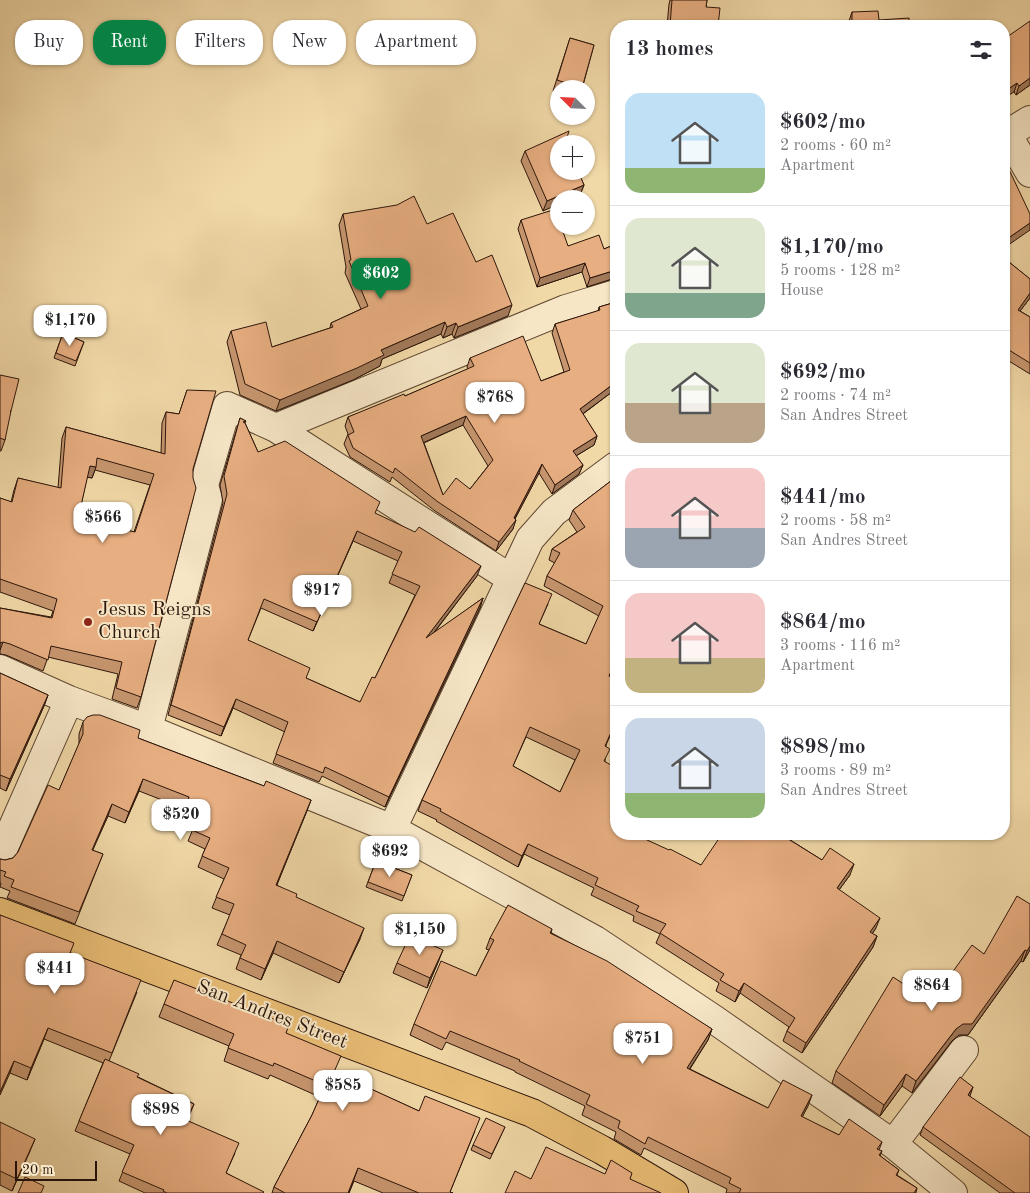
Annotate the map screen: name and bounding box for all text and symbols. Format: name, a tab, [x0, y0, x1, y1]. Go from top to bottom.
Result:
chip: Buy	[15, 20, 83, 65]
chip: Rent	[93, 20, 166, 65]
chip: Filters	[176, 20, 263, 65]
chip: New	[273, 20, 346, 65]
chip: Apartment	[356, 20, 476, 65]
icon: filters	[967, 36, 995, 64]
text: 13 homes	[625, 39, 713, 60]
north arrow	[550, 80, 595, 125]
map controls	[550, 80, 595, 235]
text: $602/mo	[780, 112, 866, 133]
icon: home	[665, 113, 725, 173]
button: +	[550, 135, 595, 180]
text: 2 rooms · 60 m²	[780, 138, 891, 154]
text: Apartment	[780, 158, 855, 174]
button: −	[550, 190, 595, 235]
text: $1,170/mo	[780, 237, 884, 258]
icon: home	[665, 238, 725, 298]
pin: $602	[351, 258, 411, 300]
text: 5 rooms · 128 m²	[780, 263, 900, 279]
text: $602	[362, 266, 400, 282]
text: House	[780, 283, 823, 299]
pin: $1,170	[29, 304, 111, 347]
text: $1,170	[45, 313, 95, 329]
text: $692/mo	[780, 362, 866, 383]
icon: home	[665, 363, 725, 423]
pin: $768	[465, 382, 525, 424]
text: 2 rooms · 74 m²	[780, 388, 891, 404]
text: $768	[476, 390, 514, 406]
text: San Andres Street	[780, 408, 908, 424]
text: $441/mo	[780, 487, 866, 508]
icon: home	[665, 488, 725, 548]
pin: $566	[73, 502, 133, 544]
text: $566	[84, 510, 122, 526]
text: 2 rooms · 58 m²	[780, 513, 891, 529]
text: San Andres Street	[780, 533, 908, 549]
pin: $917	[292, 574, 352, 617]
text: $917	[303, 583, 341, 599]
place label: Jesus Reigns Church	[98, 600, 211, 643]
text: $864/mo	[780, 612, 866, 633]
icon: home	[665, 613, 725, 673]
marker: Jesus Reigns Church	[82, 616, 94, 628]
text: 3 rooms · 116 m²	[780, 638, 900, 654]
text: Apartment	[780, 658, 855, 674]
text: $898/mo	[780, 737, 866, 758]
icon: home	[665, 738, 725, 798]
text: 3 rooms · 89 m²	[780, 763, 891, 779]
text: San Andres Street	[780, 783, 908, 799]
pin: $520	[151, 798, 211, 841]
text: $520	[162, 807, 200, 823]
pin: $692	[360, 836, 420, 878]
text: $692	[371, 844, 409, 860]
pin: $1,150	[379, 914, 461, 956]
text: $1,150	[395, 922, 445, 938]
pin: $441	[25, 952, 85, 995]
text: $441	[36, 961, 74, 977]
pin: $864	[902, 970, 962, 1012]
street label: San Andres Street	[194, 977, 350, 1053]
text: $864	[913, 978, 951, 994]
pin: $751	[613, 1022, 673, 1065]
text: $751	[624, 1031, 662, 1047]
pin: $585	[313, 1070, 373, 1112]
text: $585	[324, 1078, 362, 1094]
pin: $898	[131, 1094, 191, 1136]
text: $898	[142, 1102, 180, 1118]
scale bar	[15, 1158, 98, 1181]
text: 20 m	[22, 1163, 53, 1177]

